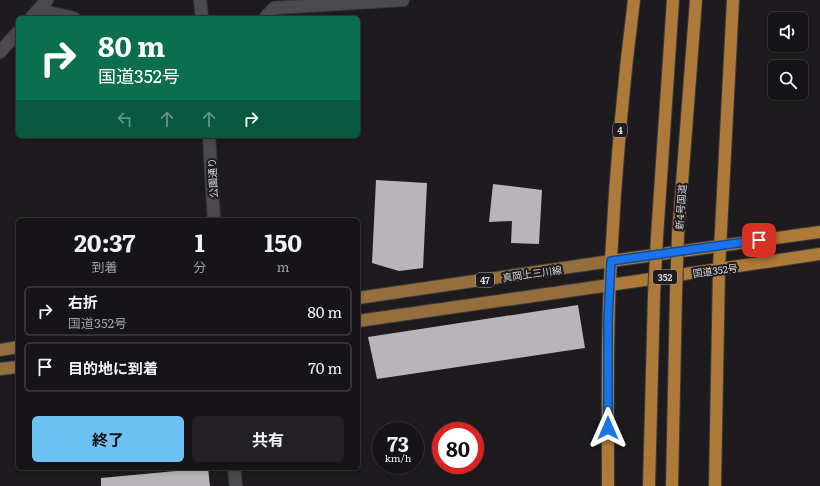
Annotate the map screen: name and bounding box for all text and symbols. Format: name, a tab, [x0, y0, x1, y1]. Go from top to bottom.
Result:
map controls	[768, 12, 808, 100]
button: sound	[768, 12, 808, 52]
text: 80 m	[98, 24, 165, 66]
icon: right	[32, 32, 84, 84]
button: search	[768, 60, 808, 100]
text: 国道352号	[98, 62, 180, 89]
icon: left	[114, 108, 136, 130]
icon: ahead	[156, 108, 178, 130]
icon: ahead	[198, 108, 220, 130]
icon: right	[240, 108, 262, 130]
road number: 4	[613, 123, 627, 137]
street label: 公園通り	[203, 158, 221, 198]
street label: 新4号国道	[671, 184, 689, 230]
pin	[742, 223, 776, 257]
text: 20:37	[74, 224, 135, 259]
text: 1	[195, 224, 205, 259]
text: 150	[264, 224, 302, 259]
icon: arrive	[748, 229, 770, 251]
text: 到着	[92, 257, 118, 276]
text: 分	[193, 257, 206, 276]
text: m	[277, 257, 289, 276]
street label: 国道352号	[691, 259, 739, 281]
street label: 真岡上三川線	[501, 261, 563, 285]
road number: 352	[653, 270, 677, 284]
road number: 47	[476, 273, 494, 287]
text: 右折	[68, 290, 98, 313]
icon: right	[34, 300, 56, 322]
text: 80 m	[308, 300, 342, 323]
text: 国道352号	[68, 313, 127, 332]
icon: arrive	[34, 356, 56, 378]
text: 目的地に到着	[68, 356, 158, 379]
text: 70 m	[308, 356, 342, 379]
position arrow	[587, 407, 629, 449]
button: 終了	[32, 416, 184, 462]
button: 共有	[192, 416, 344, 462]
speed limit sign: 80	[432, 422, 484, 474]
text: 73	[387, 428, 409, 458]
text: km/h	[385, 450, 411, 465]

